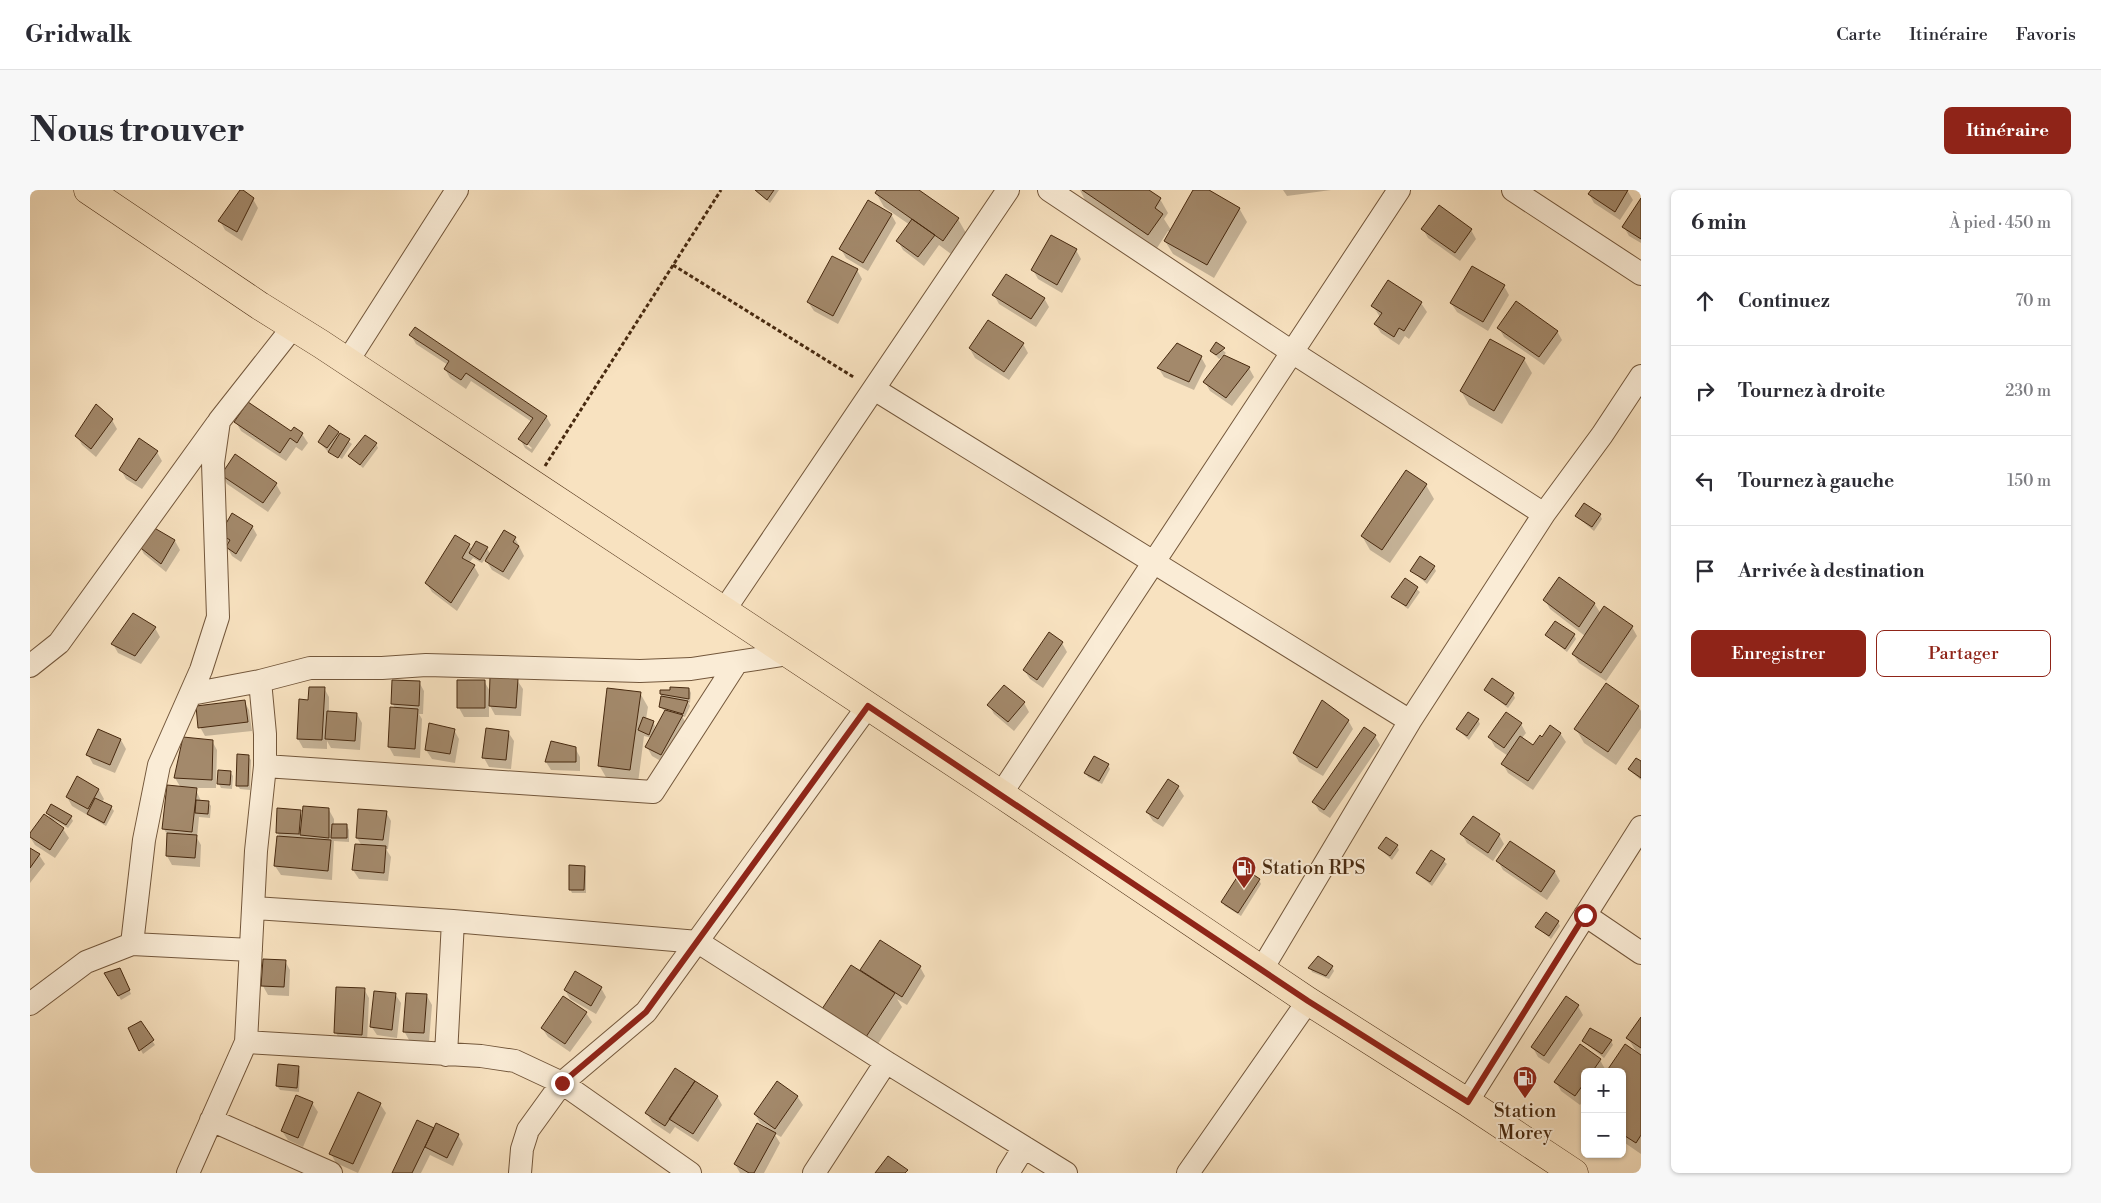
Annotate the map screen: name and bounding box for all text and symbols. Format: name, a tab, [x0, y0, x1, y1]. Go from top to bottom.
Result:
text: Gridwalk	[25, 20, 132, 50]
text: Carte	[1836, 23, 1881, 46]
text: Itinéraire	[1909, 23, 1988, 46]
text: Favoris	[2016, 23, 2076, 46]
button: Itinéraire	[1944, 107, 2071, 154]
text: Nous trouver	[30, 109, 245, 152]
text: 6 min	[1691, 210, 1746, 236]
text: À pied · 450 m	[1950, 213, 2051, 233]
icon: ahead	[1691, 287, 1719, 315]
text: Continuez	[1738, 289, 1830, 313]
text: 70 m	[2015, 291, 2051, 311]
icon: right	[1691, 377, 1719, 405]
text: Tournez à droite	[1738, 379, 1885, 403]
text: 230 m	[2005, 381, 2051, 401]
icon: left	[1691, 467, 1719, 495]
text: Tournez à gauche	[1738, 469, 1894, 493]
text: 150 m	[2007, 471, 2051, 491]
icon: arrive	[1691, 557, 1719, 585]
text: Arrivée à destination	[1738, 559, 1924, 583]
button: Enregistrer	[1691, 630, 1866, 677]
button: Partager	[1876, 630, 2051, 677]
fuel station icon: Station RPS	[1231, 855, 1257, 889]
place label: Station RPS	[1262, 856, 1366, 880]
route start	[1574, 904, 1597, 927]
fuel station icon: Station Morey	[1512, 1065, 1538, 1099]
map controls	[1581, 1068, 1626, 1158]
button: +	[1581, 1068, 1626, 1113]
route end	[551, 1072, 574, 1095]
place label: Station Morey	[1494, 1099, 1556, 1145]
button: −	[1581, 1113, 1626, 1158]

